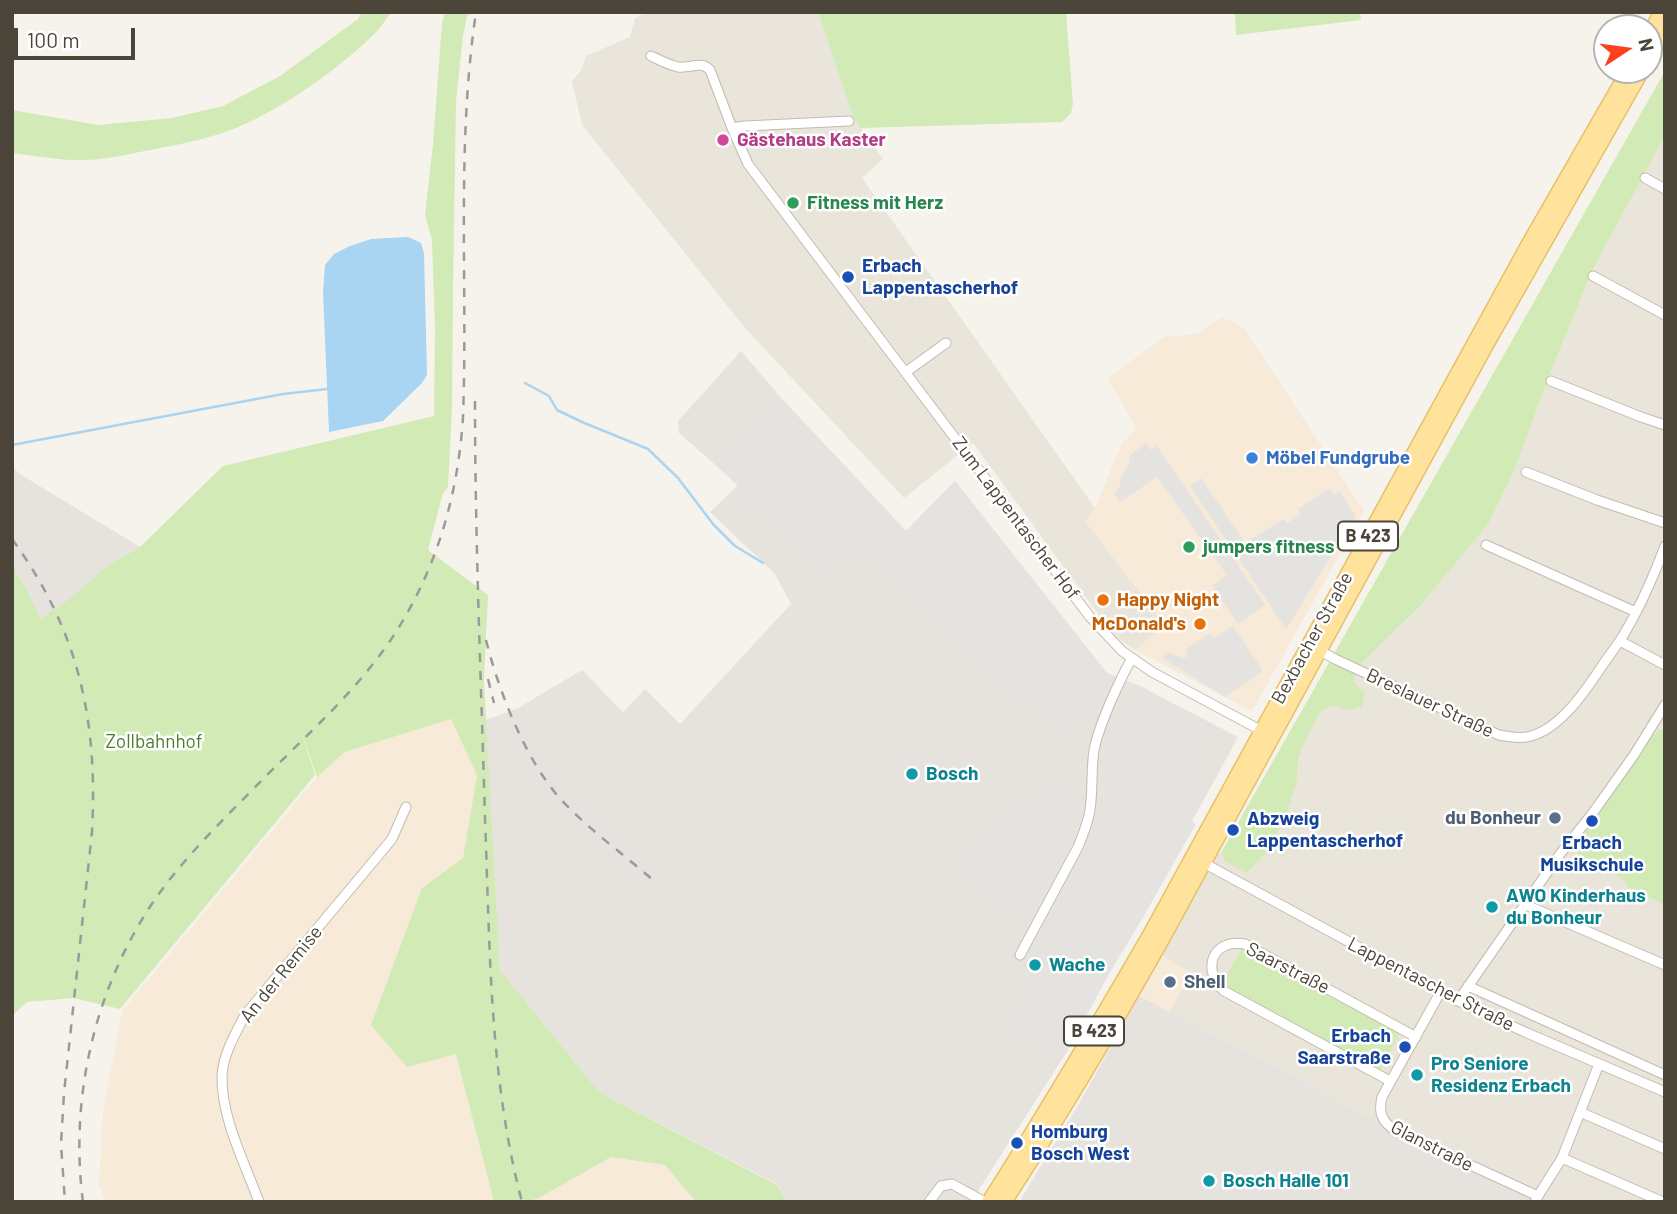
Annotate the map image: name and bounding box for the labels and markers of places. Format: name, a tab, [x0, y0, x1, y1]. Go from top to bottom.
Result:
place label: Gästehaus Kaster	[737, 129, 886, 151]
marker: Gästehaus Kaster	[715, 132, 731, 148]
place label: Fitness mit Herz	[807, 192, 943, 214]
marker: Fitness mit Herz	[785, 195, 801, 211]
place label: Erbach Lappentascherhof	[862, 255, 1018, 299]
marker: Erbach Lappentascherhof	[840, 269, 856, 285]
place label: Möbel Fundgrube	[1266, 447, 1410, 469]
marker: Möbel Fundgrube	[1244, 450, 1260, 466]
place label: jumpers fitness	[1203, 536, 1335, 558]
marker: jumpers fitness	[1181, 539, 1197, 555]
place label: Happy Night	[1117, 589, 1219, 611]
marker: Happy Night	[1095, 592, 1111, 608]
place label: McDonald's	[1092, 613, 1186, 635]
marker: McDonald's	[1192, 616, 1208, 632]
place label: Bosch	[926, 763, 978, 785]
marker: Bosch	[904, 766, 920, 782]
place label: du Bonheur	[1445, 807, 1541, 829]
place label: Abzweig Lappentascherhof	[1247, 808, 1403, 852]
marker: du Bonheur	[1547, 810, 1563, 826]
marker: Erbach Musikschule	[1584, 813, 1600, 829]
marker: Abzweig Lappentascherhof	[1225, 822, 1241, 838]
place label: Erbach Musikschule	[1540, 832, 1644, 876]
place label: AWO Kinderhaus du Bonheur	[1506, 885, 1646, 929]
marker: AWO Kinderhaus du Bonheur	[1484, 899, 1500, 915]
place label: Wache	[1049, 954, 1105, 976]
marker: Wache	[1027, 957, 1043, 973]
place label: Shell	[1184, 971, 1225, 993]
marker: Shell	[1162, 974, 1178, 990]
place label: Erbach Saarstraße	[1297, 1025, 1391, 1069]
marker: Erbach Saarstraße	[1397, 1039, 1413, 1055]
place label: Pro Seniore Residenz Erbach	[1431, 1053, 1571, 1097]
marker: Pro Seniore Residenz Erbach	[1409, 1067, 1425, 1083]
place label: Homburg Bosch West	[1031, 1121, 1130, 1165]
marker: Homburg Bosch West	[1009, 1135, 1025, 1151]
place label: Bosch Halle 101	[1223, 1170, 1349, 1192]
marker: Bosch Halle 101	[1201, 1173, 1217, 1189]

